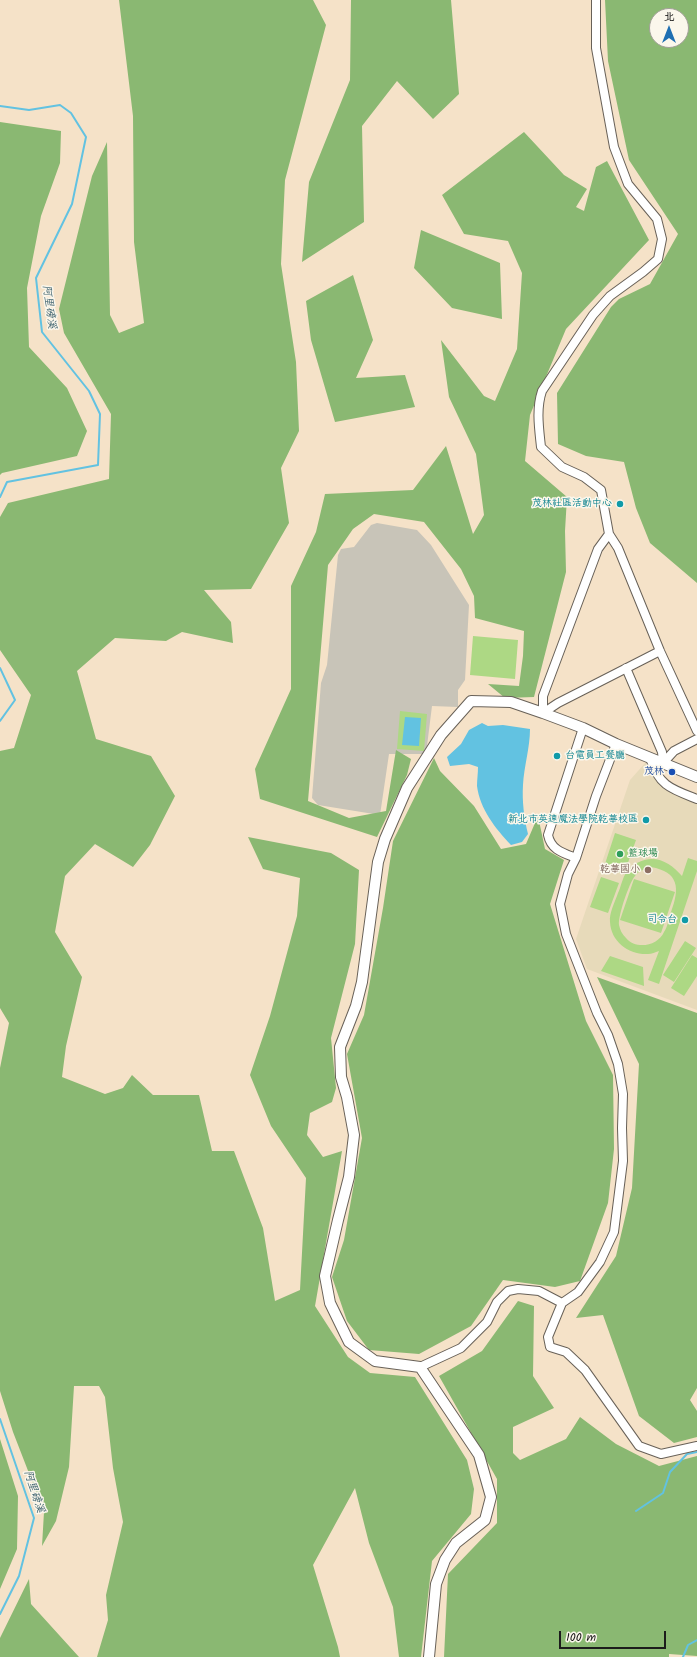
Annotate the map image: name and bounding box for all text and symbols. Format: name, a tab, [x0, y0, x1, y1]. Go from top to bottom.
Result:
north arrow	[649, 8, 689, 48]
text: 北	[664, 8, 675, 26]
water label: 阿里磅溪	[38, 284, 58, 330]
place label: 茂林社區活動中心	[532, 498, 612, 510]
marker: 茂林社區活動中心	[615, 499, 625, 509]
place label: 台電員工餐廳	[565, 750, 625, 762]
marker: 台電員工餐廳	[552, 751, 562, 761]
place label: 茂林	[644, 766, 664, 778]
marker: 茂林	[667, 767, 677, 777]
place label: 新北市英速魔法學院乾華校區	[508, 814, 638, 826]
marker: 新北市英速魔法學院乾華校區	[641, 815, 651, 825]
place label: 籃球場	[628, 848, 658, 860]
marker: 籃球場	[615, 849, 625, 859]
place label: 乾華國小	[600, 864, 640, 876]
marker: 乾華國小	[643, 865, 653, 875]
place label: 司令台	[647, 914, 677, 926]
marker: 司令台	[680, 915, 690, 925]
water label: 阿里磅溪	[20, 1469, 46, 1515]
scale bar	[561, 1623, 668, 1649]
text: 100 m	[566, 1628, 596, 1647]

